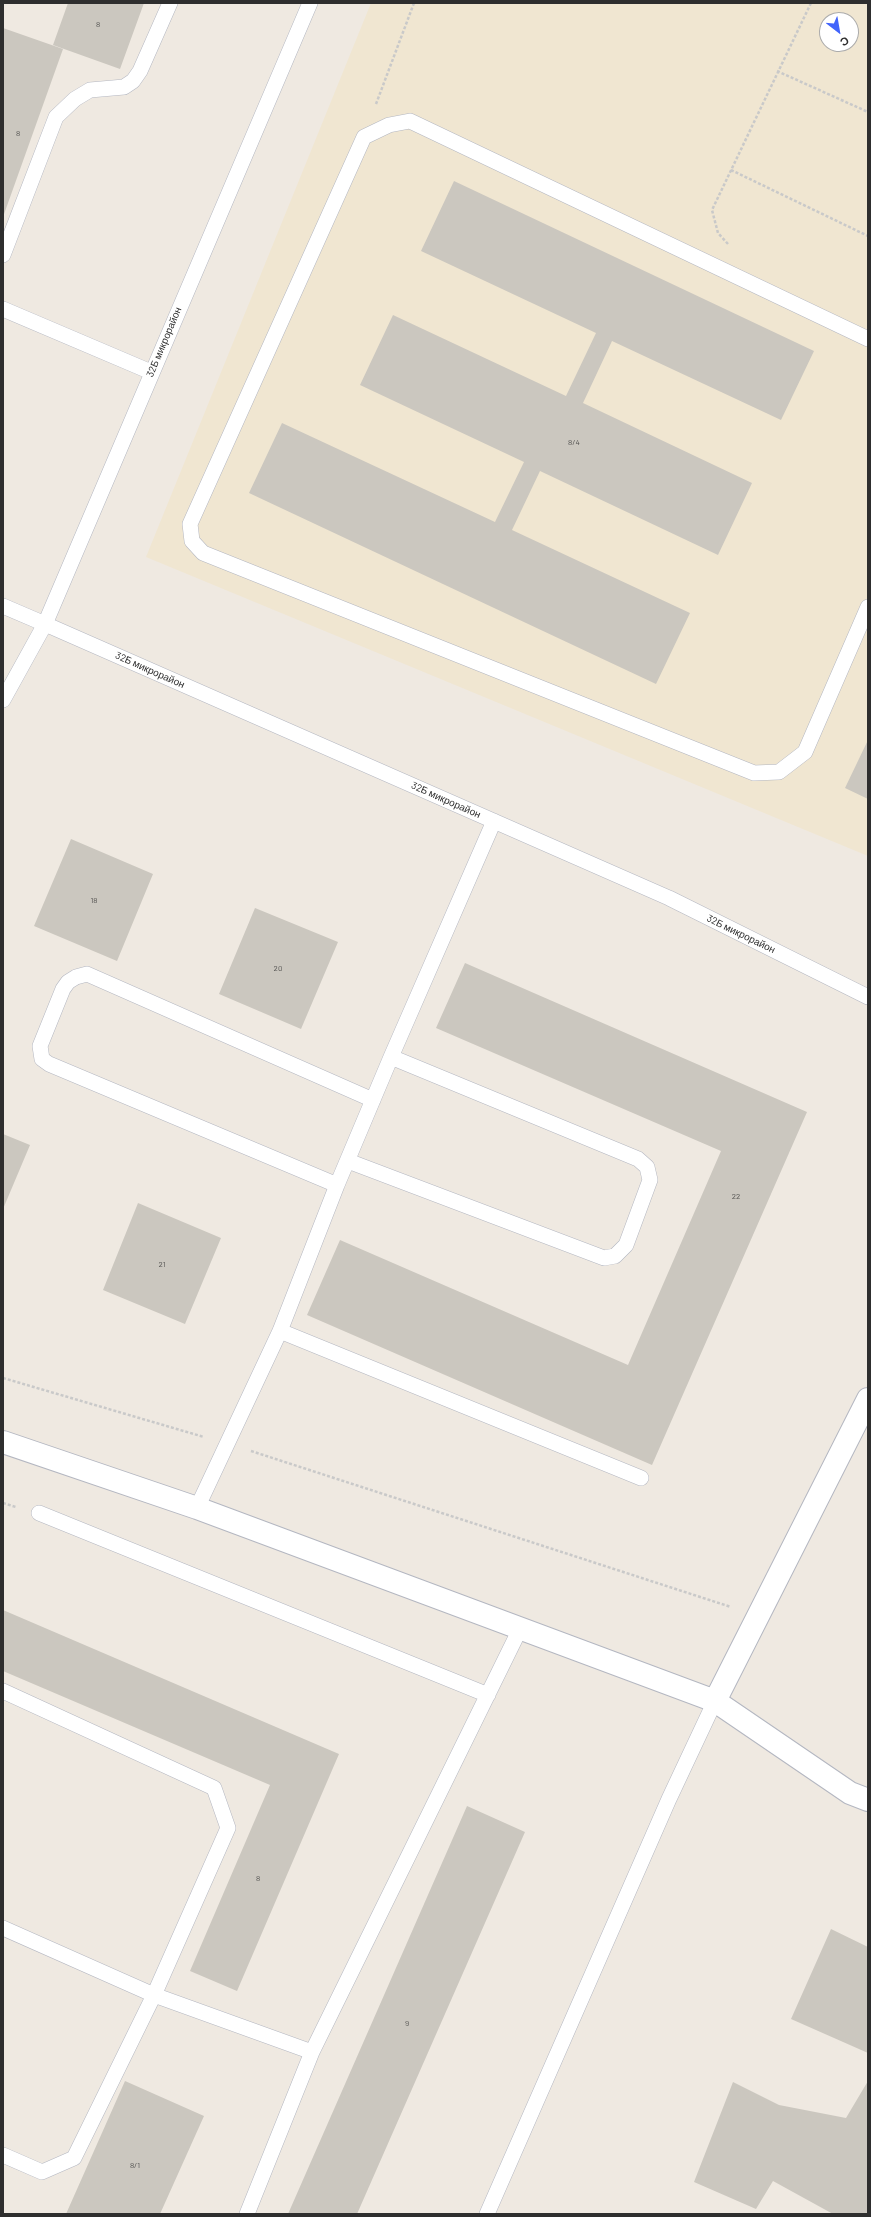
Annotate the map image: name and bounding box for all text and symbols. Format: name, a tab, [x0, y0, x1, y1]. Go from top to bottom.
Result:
north arrow	[819, 12, 859, 52]
house number: 8	[96, 19, 100, 29]
text: С	[838, 34, 852, 49]
house number: 8	[16, 128, 20, 138]
street label: 32Б микрорайон	[144, 305, 184, 379]
house number: 8/4	[568, 437, 580, 447]
street label: 32Б микрорайон	[113, 649, 187, 691]
street label: 32Б микрорайон	[409, 779, 483, 821]
house number: 18	[91, 895, 97, 905]
street label: 32Б микрорайон	[705, 912, 777, 956]
house number: 20	[274, 963, 282, 973]
house number: 22	[732, 1191, 740, 1201]
house number: 21	[159, 1259, 165, 1269]
house number: 8	[256, 1873, 260, 1883]
house number: 9	[405, 2018, 409, 2028]
house number: 8/1	[130, 2160, 140, 2170]

